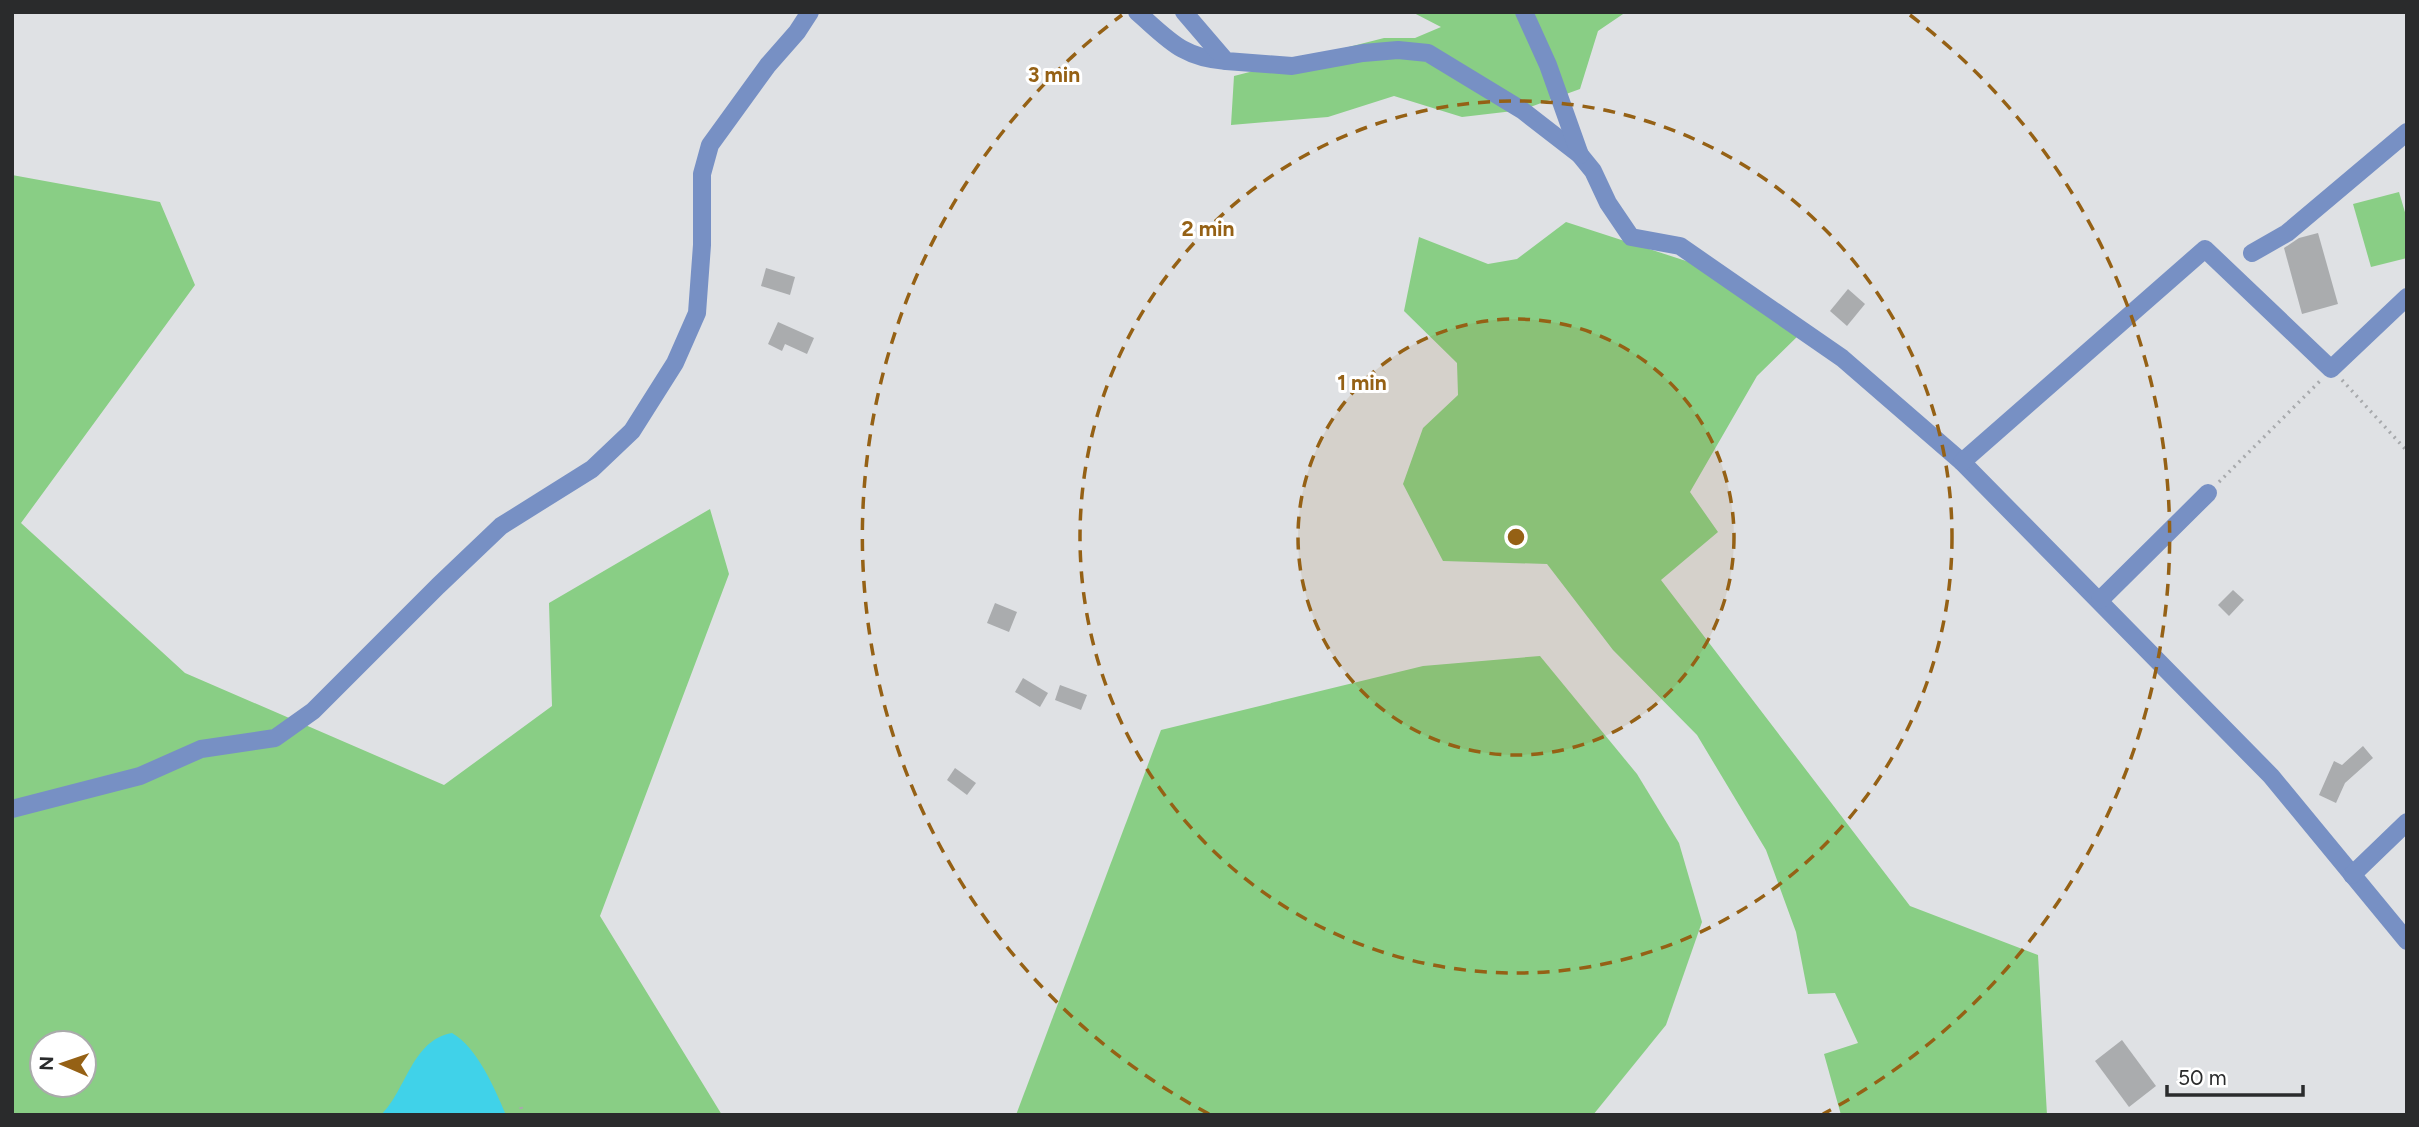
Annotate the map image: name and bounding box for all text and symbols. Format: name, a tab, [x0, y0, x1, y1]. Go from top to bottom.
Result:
text: 3 min	[1028, 62, 1080, 87]
text: 2 min	[1182, 216, 1234, 241]
text: 1 min	[1337, 370, 1387, 395]
centre of rings	[1504, 525, 1528, 549]
north arrow	[28, 1029, 98, 1099]
scale bar	[2167, 1054, 2304, 1098]
text: N	[35, 1056, 58, 1071]
text: 50 m	[2178, 1065, 2227, 1090]

